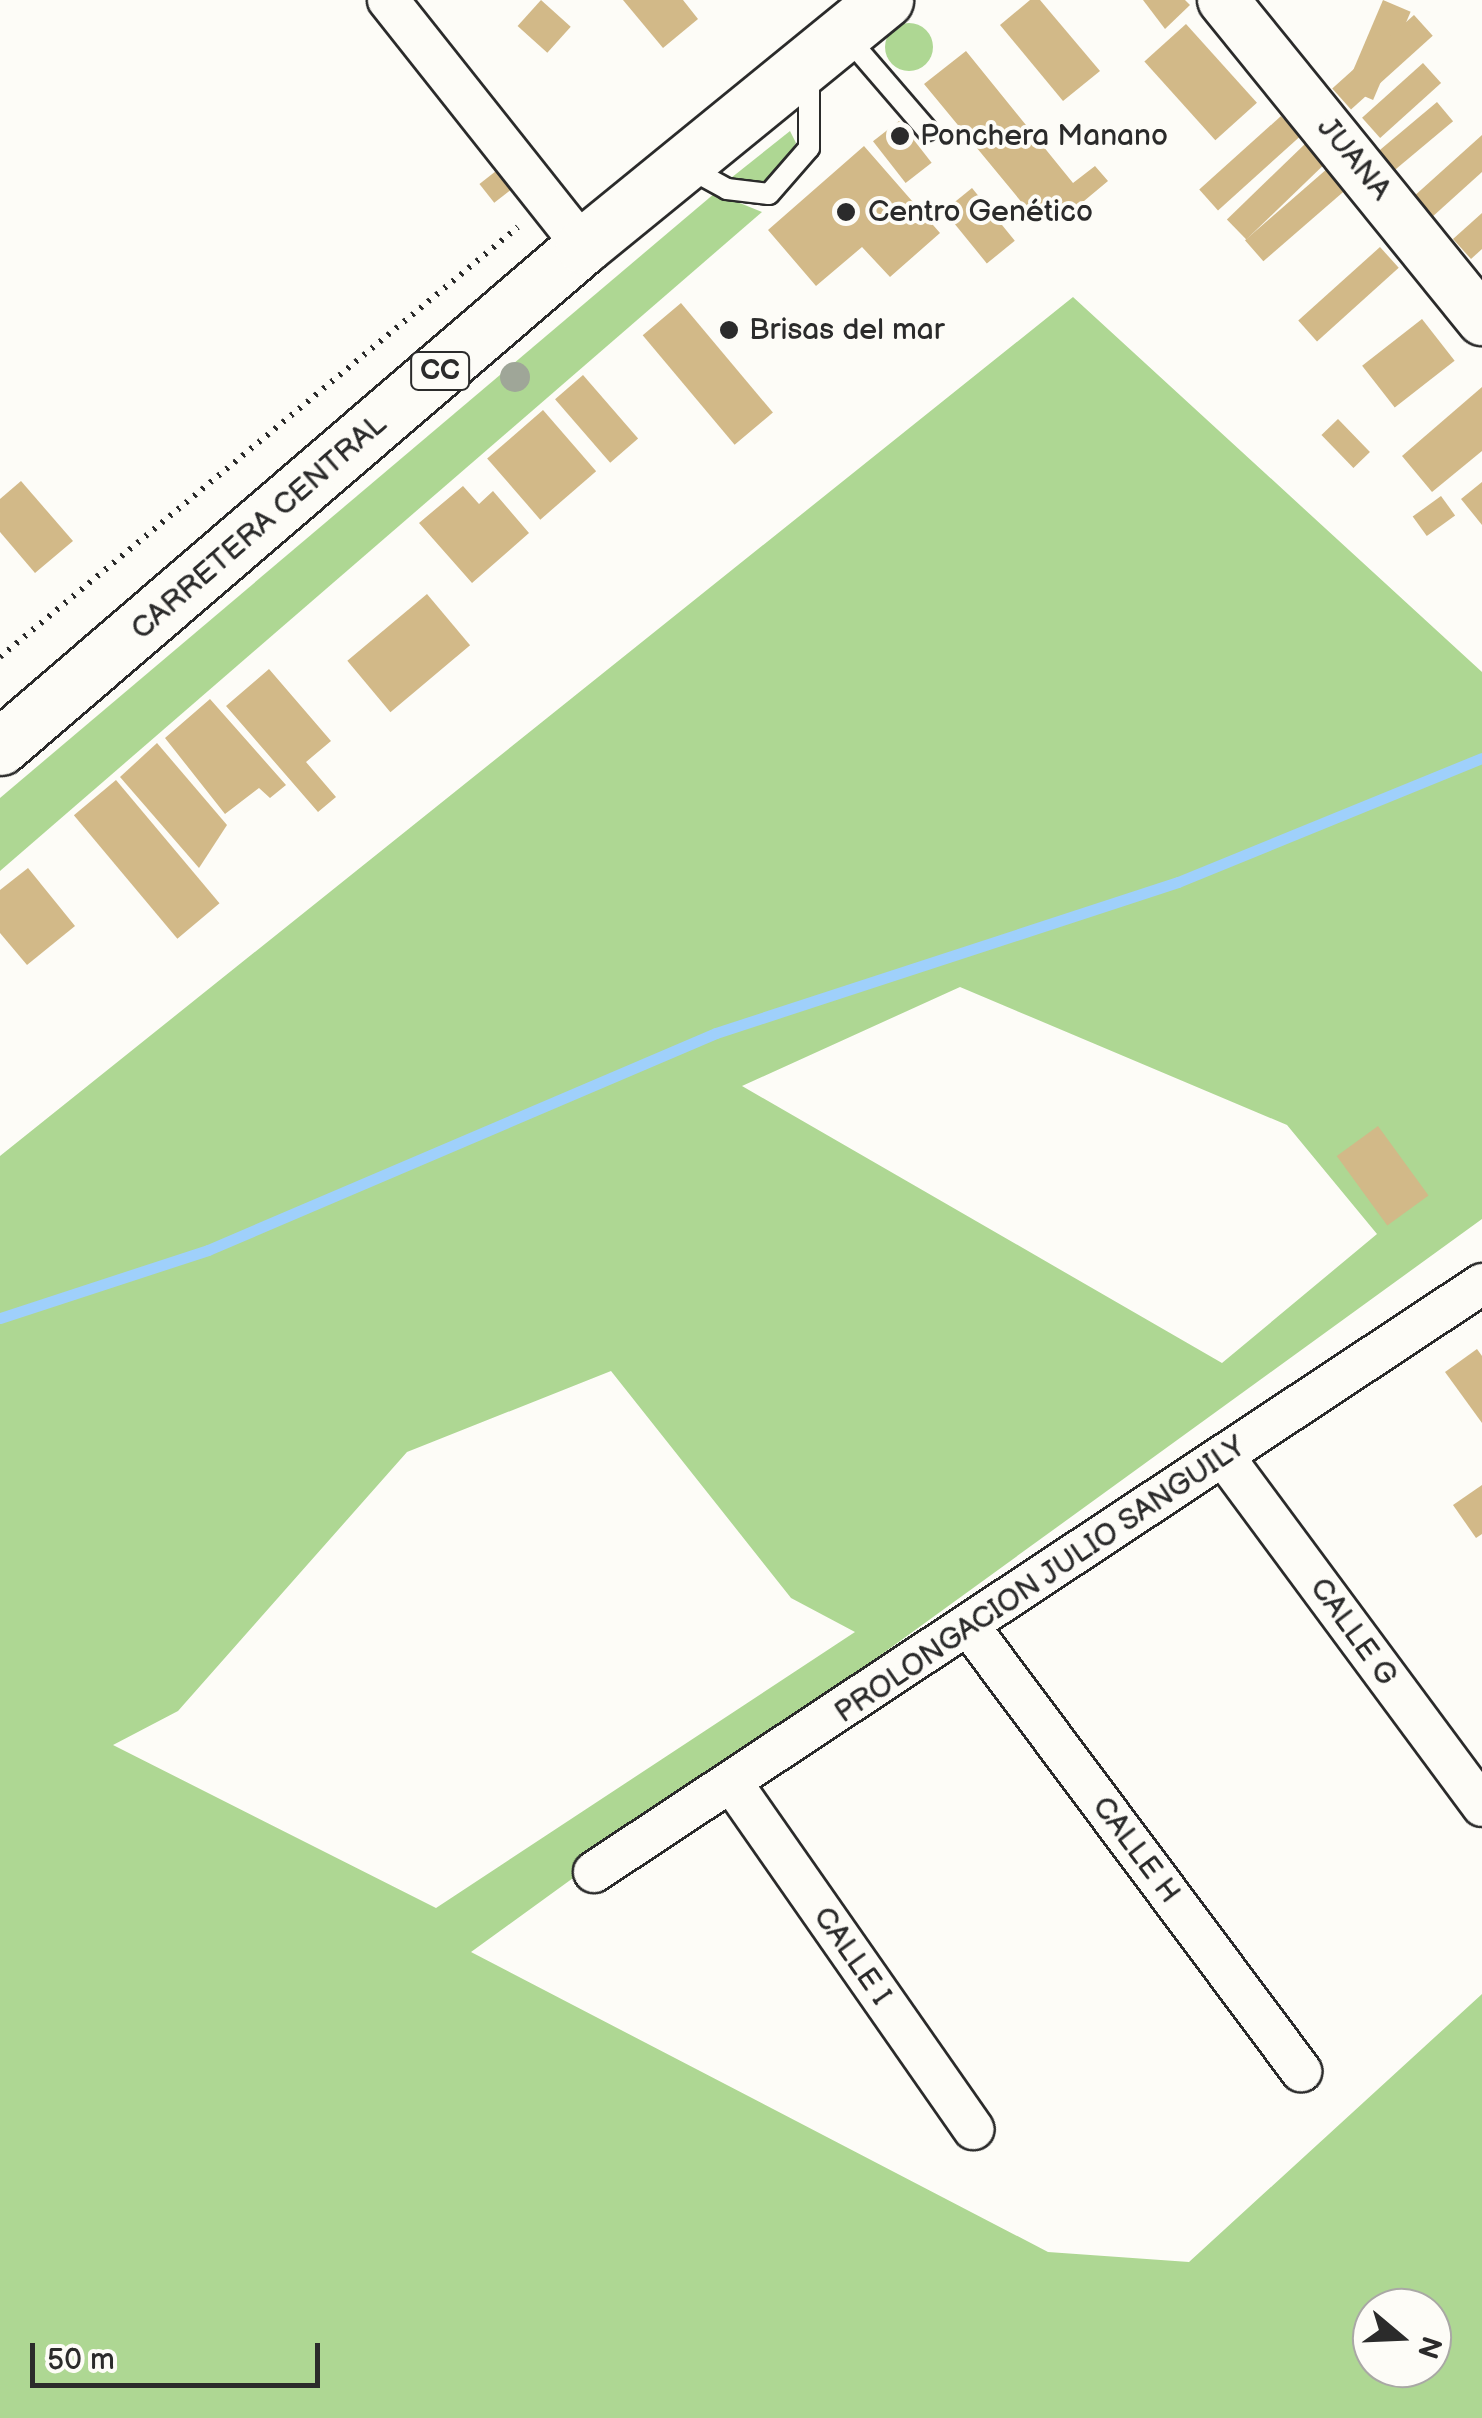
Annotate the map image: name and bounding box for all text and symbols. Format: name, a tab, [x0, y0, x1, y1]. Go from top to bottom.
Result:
street label: JUANA	[1310, 110, 1398, 208]
place label: Ponchera Manano	[920, 118, 1168, 154]
marker: Ponchera Manano	[889, 125, 911, 147]
place label: Centro Genético	[868, 194, 1093, 230]
marker: Centro Genético	[833, 199, 859, 225]
place label: Brisas del mar	[749, 312, 945, 348]
marker: Brisas del mar	[718, 319, 740, 341]
road number: CC	[410, 348, 470, 394]
street label: CARRETERA CENTRAL	[124, 406, 394, 648]
street label: PROLONGACION JULIO SANGUILY	[827, 1428, 1253, 1732]
street label: CALLE G	[1302, 1571, 1404, 1693]
street label: CALLE H	[1084, 1790, 1188, 1910]
street label: CALLE I	[805, 1900, 899, 2012]
north arrow	[1352, 2288, 1452, 2388]
scale bar	[35, 2323, 325, 2385]
text: N	[1410, 2332, 1448, 2363]
text: 50 m	[47, 2342, 115, 2378]

